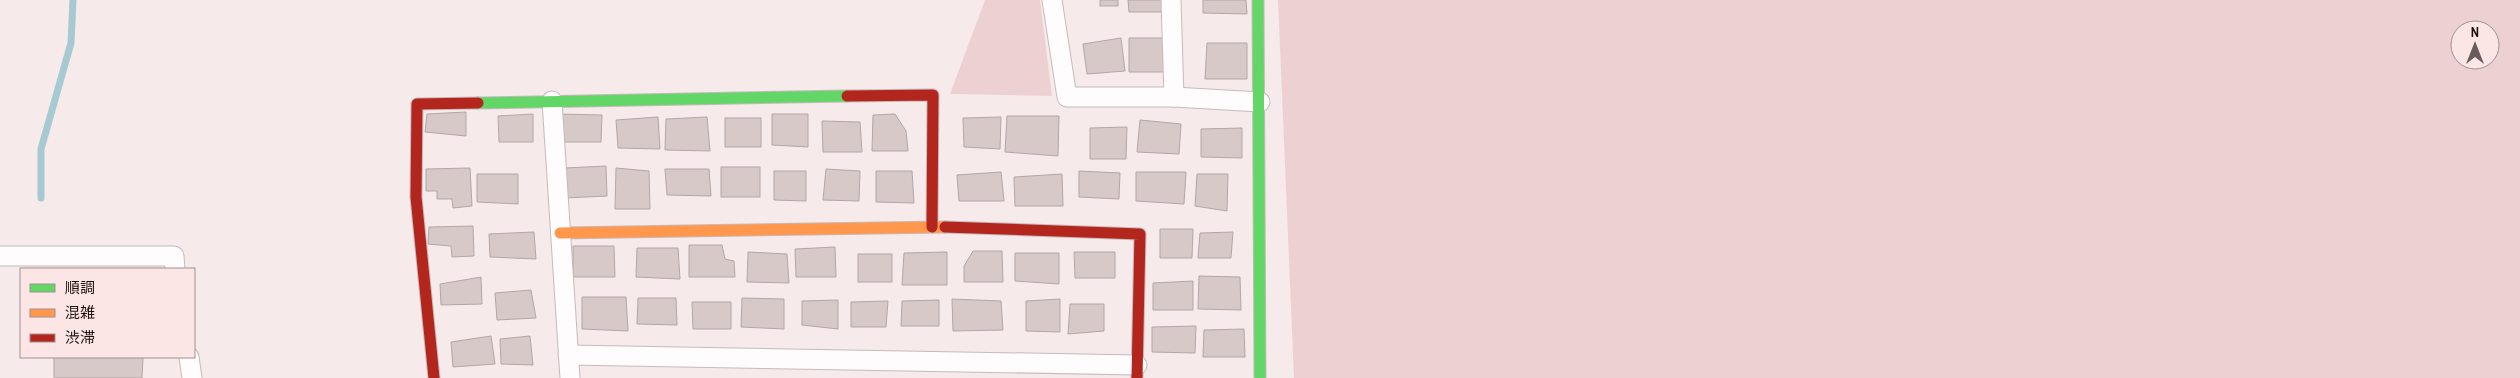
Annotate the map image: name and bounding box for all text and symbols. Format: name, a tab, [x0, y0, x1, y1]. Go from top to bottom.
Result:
north arrow	[2450, 20, 2500, 70]
text: N	[2471, 23, 2479, 41]
legend	[20, 268, 195, 358]
text: 順調	[65, 277, 95, 298]
text: 混雑	[65, 302, 95, 323]
text: 渋滞	[65, 327, 95, 348]

